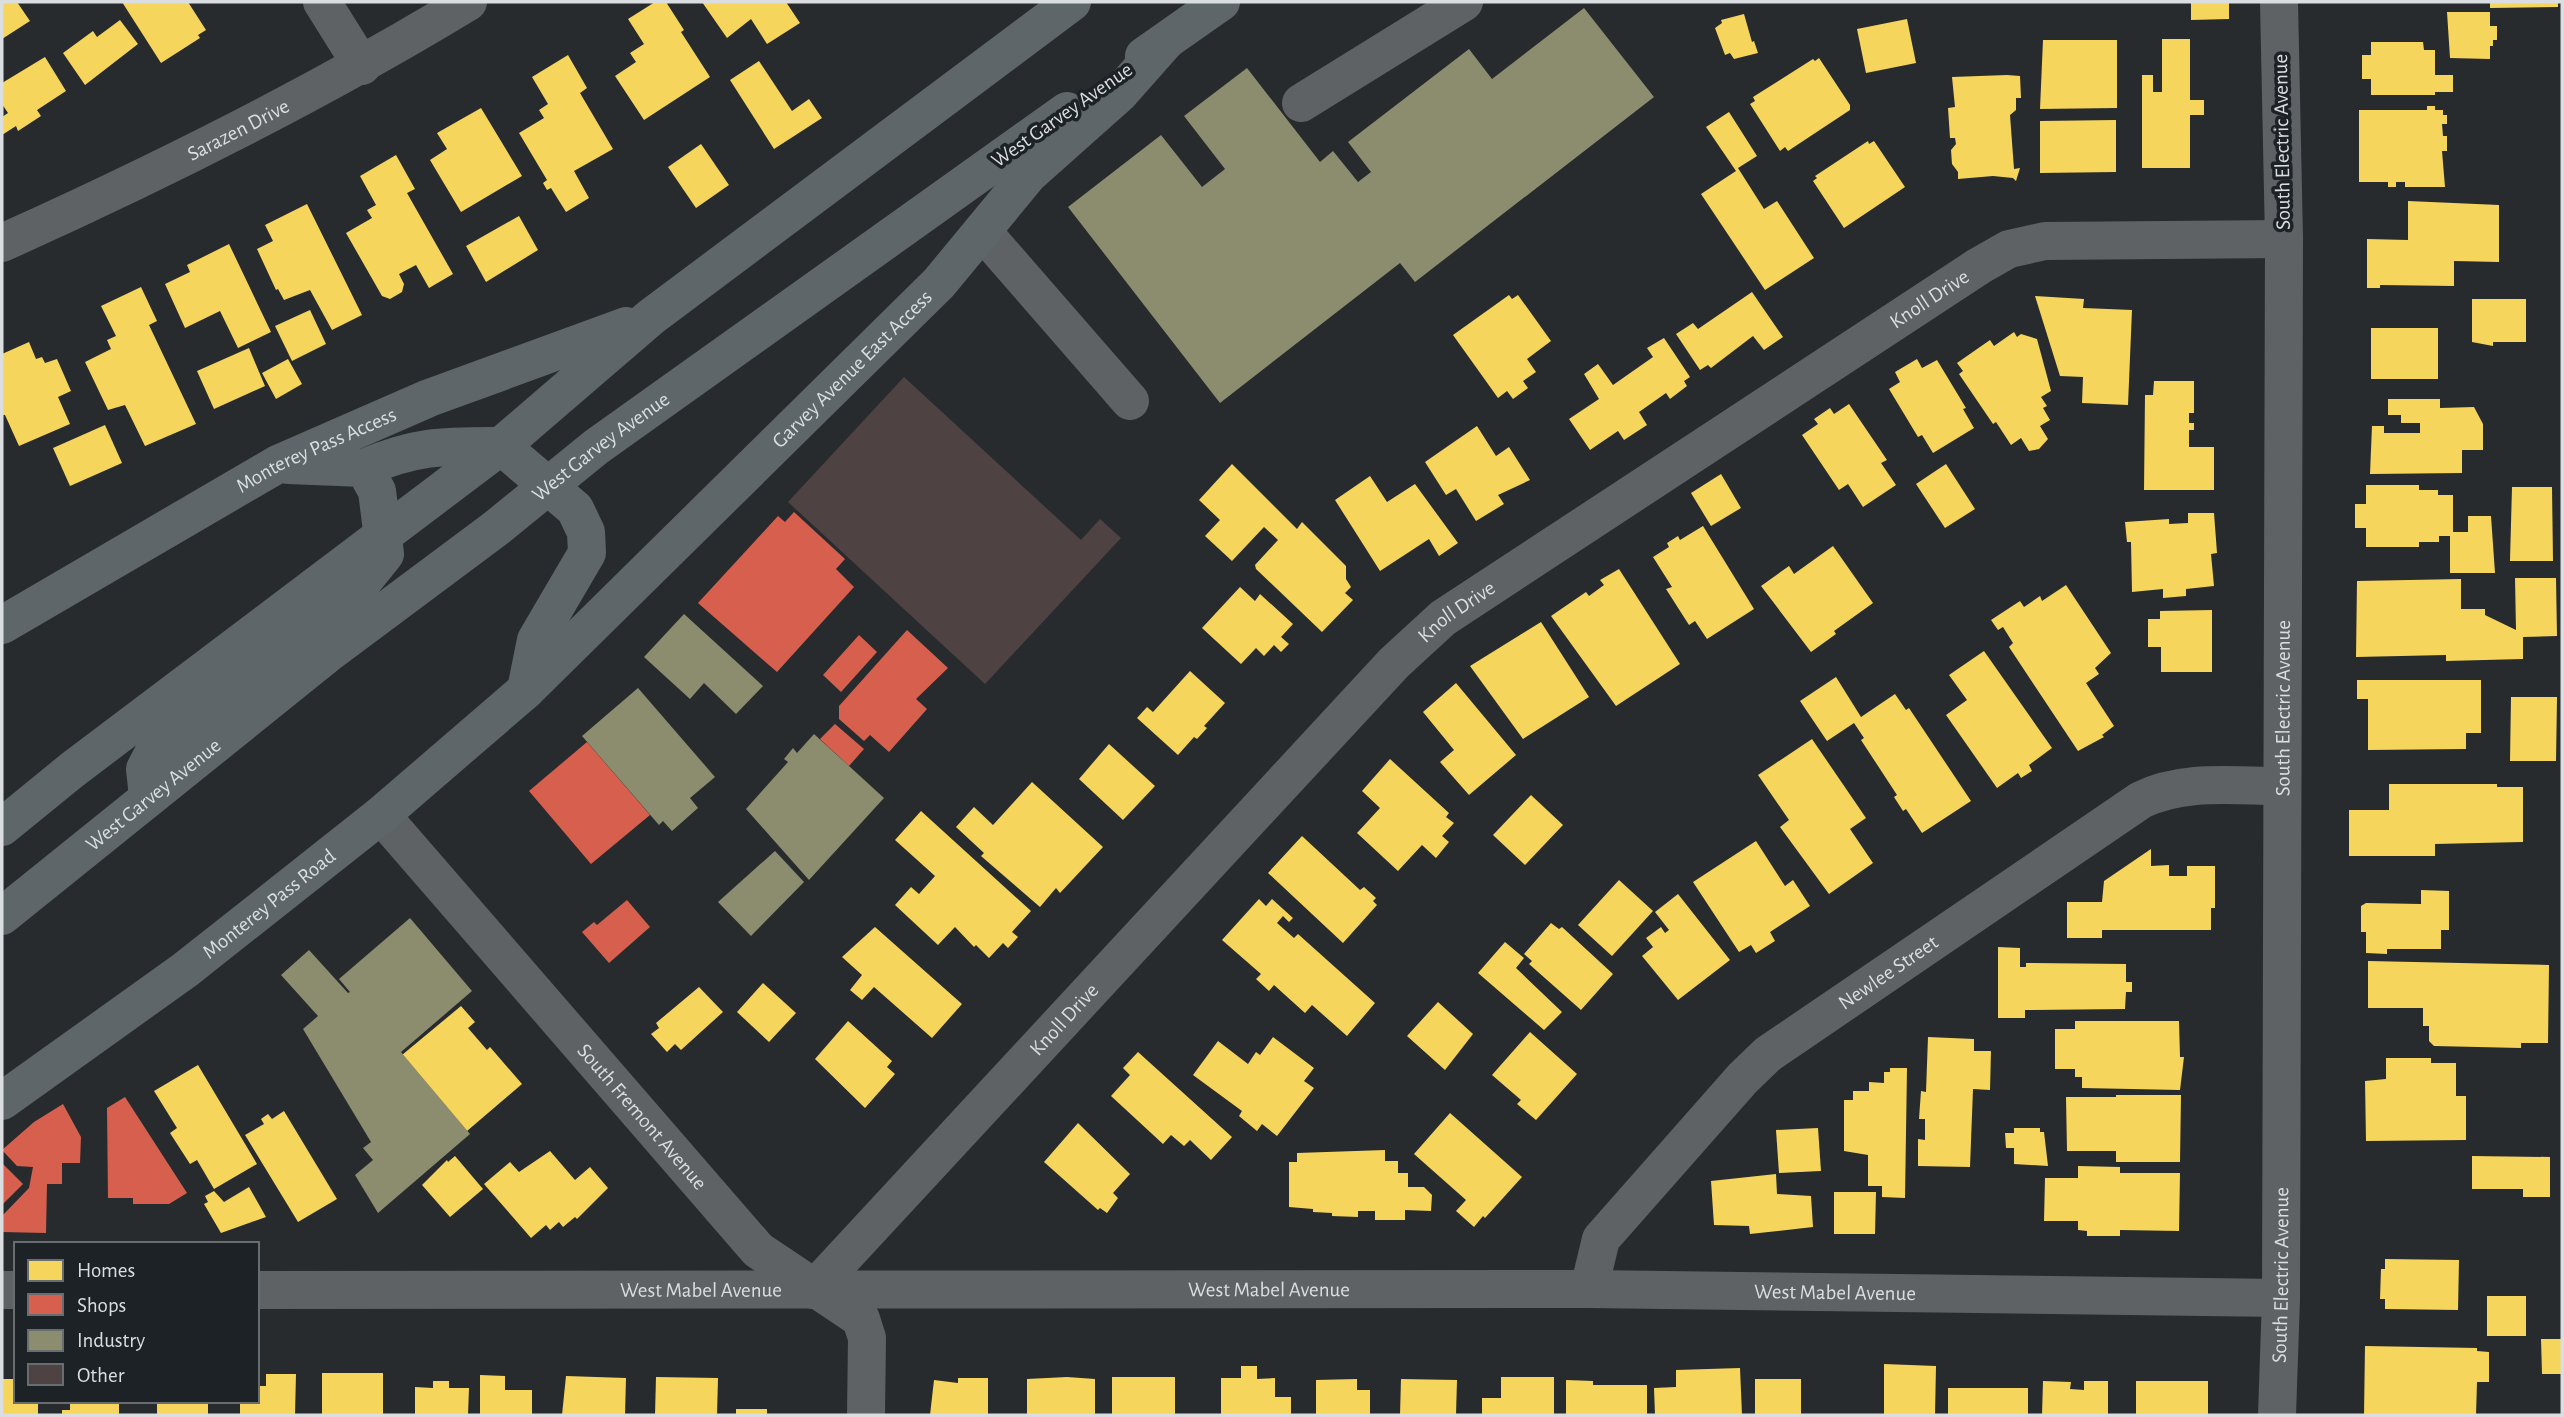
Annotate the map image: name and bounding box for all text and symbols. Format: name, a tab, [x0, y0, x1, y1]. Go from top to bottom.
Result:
street label: South Electric Avenue	[2270, 54, 2294, 230]
street label: West Garvey Avenue	[988, 59, 1136, 171]
street label: Sarazen Drive	[184, 95, 293, 164]
street label: Knoll Drive	[1886, 265, 1973, 332]
street label: Garvey Avenue East Access	[768, 286, 936, 452]
street label: West Garvey Avenue	[528, 388, 673, 505]
street label: Monterey Pass Access	[232, 403, 399, 497]
street label: Knoll Drive	[1414, 576, 1499, 646]
street label: South Electric Avenue	[2272, 620, 2293, 796]
street label: West Garvey Avenue	[82, 734, 225, 855]
street label: Monterey Pass Road	[198, 845, 339, 962]
street label: Newlee Street	[1835, 931, 1942, 1013]
street label: Knoll Drive	[1026, 979, 1102, 1059]
street label: South Fremont Avenue	[574, 1040, 711, 1194]
street label: South Electric Avenue	[2268, 1187, 2292, 1363]
legend	[14, 1242, 259, 1403]
text: Homes	[77, 1260, 135, 1281]
street label: West Mabel Avenue	[620, 1279, 782, 1300]
street label: West Mabel Avenue	[1188, 1279, 1350, 1300]
street label: West Mabel Avenue	[1754, 1281, 1916, 1304]
text: Shops	[77, 1295, 126, 1316]
text: Industry	[77, 1330, 145, 1351]
text: Other	[77, 1365, 125, 1386]

